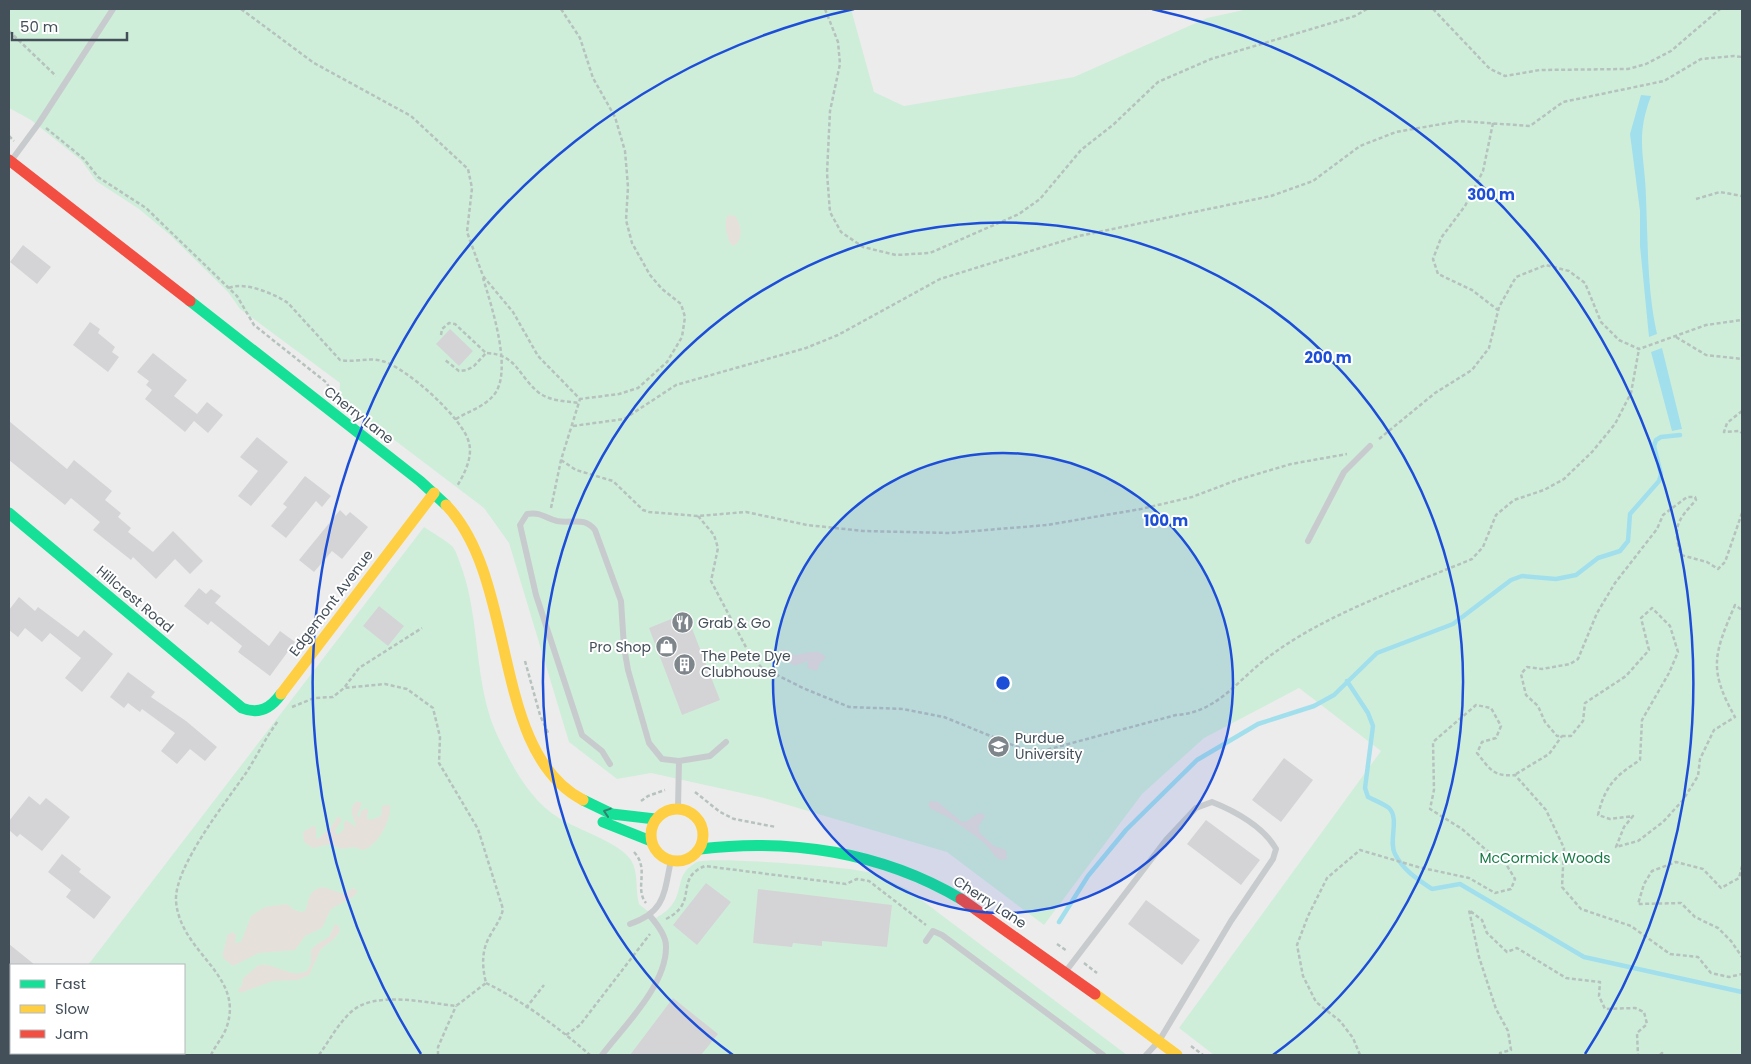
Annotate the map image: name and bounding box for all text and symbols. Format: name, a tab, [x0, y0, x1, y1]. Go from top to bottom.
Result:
scale bar	[12, 10, 128, 42]
text: 50 m	[20, 16, 58, 37]
text: 300 m	[1467, 184, 1515, 205]
text: 200 m	[1304, 347, 1352, 368]
street label: Cherry Lane	[320, 381, 398, 449]
text: 100 m	[1144, 510, 1188, 531]
street label: Edgemont Avenue	[284, 545, 378, 660]
street label: Hillcrest Road	[92, 561, 178, 637]
restaurant icon: Grab & Go	[670, 611, 694, 635]
place label: Grab & Go	[698, 613, 771, 633]
shop icon: Pro Shop	[655, 635, 679, 659]
place label: Pro Shop	[589, 637, 651, 657]
place label: The Pete Dye Clubhouse	[701, 646, 791, 682]
building icon: The Pete Dye Clubhouse	[673, 652, 697, 676]
centre of rings	[994, 674, 1012, 692]
place label: Purdue University	[1015, 728, 1082, 764]
school or university icon: Purdue University	[987, 734, 1011, 758]
one-way arrow	[604, 807, 612, 817]
park label: McCormick Woods	[1479, 848, 1611, 868]
street label: Cherry Lane	[949, 871, 1031, 933]
legend	[10, 964, 185, 1054]
text: Fast	[55, 973, 86, 994]
text: Slow	[55, 998, 90, 1019]
text: Jam	[55, 1023, 89, 1044]

